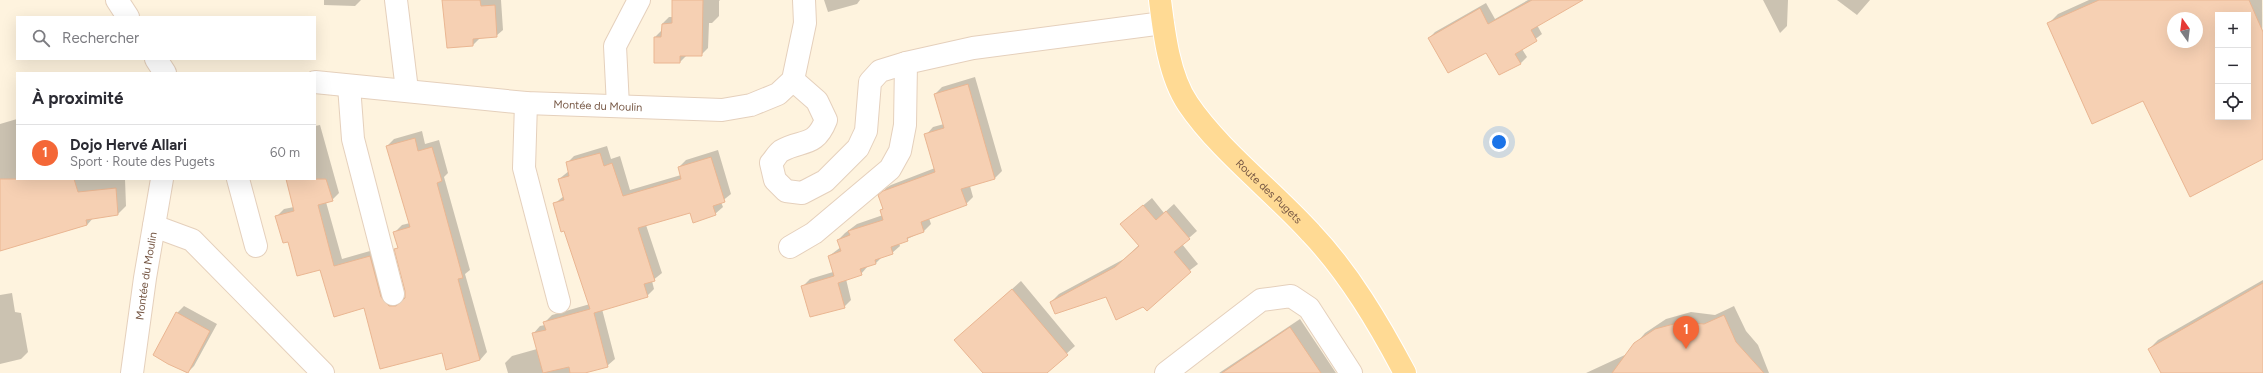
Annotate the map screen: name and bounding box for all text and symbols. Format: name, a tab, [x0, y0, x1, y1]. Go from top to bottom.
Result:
north arrow	[2167, 12, 2203, 48]
map controls	[2215, 12, 2251, 120]
button: +	[2215, 12, 2251, 48]
search box	[16, 16, 316, 60]
icon: search	[30, 27, 52, 49]
text: Rechercher	[62, 29, 139, 47]
button: −	[2215, 48, 2251, 84]
button: locate	[2215, 84, 2251, 120]
text: À proximité	[32, 88, 123, 108]
street label: Montée du Moulin	[553, 98, 643, 114]
your location	[1489, 132, 1509, 152]
text: Dojo Hervé Allari	[70, 136, 187, 154]
text: 1	[42, 145, 48, 160]
text: 60 m	[270, 145, 300, 160]
text: Sport · Route des Pugets	[70, 154, 215, 169]
street label: Route des Pugets	[1233, 157, 1305, 226]
street label: Montée du Moulin	[133, 231, 160, 321]
pin: 1	[1673, 316, 1699, 349]

